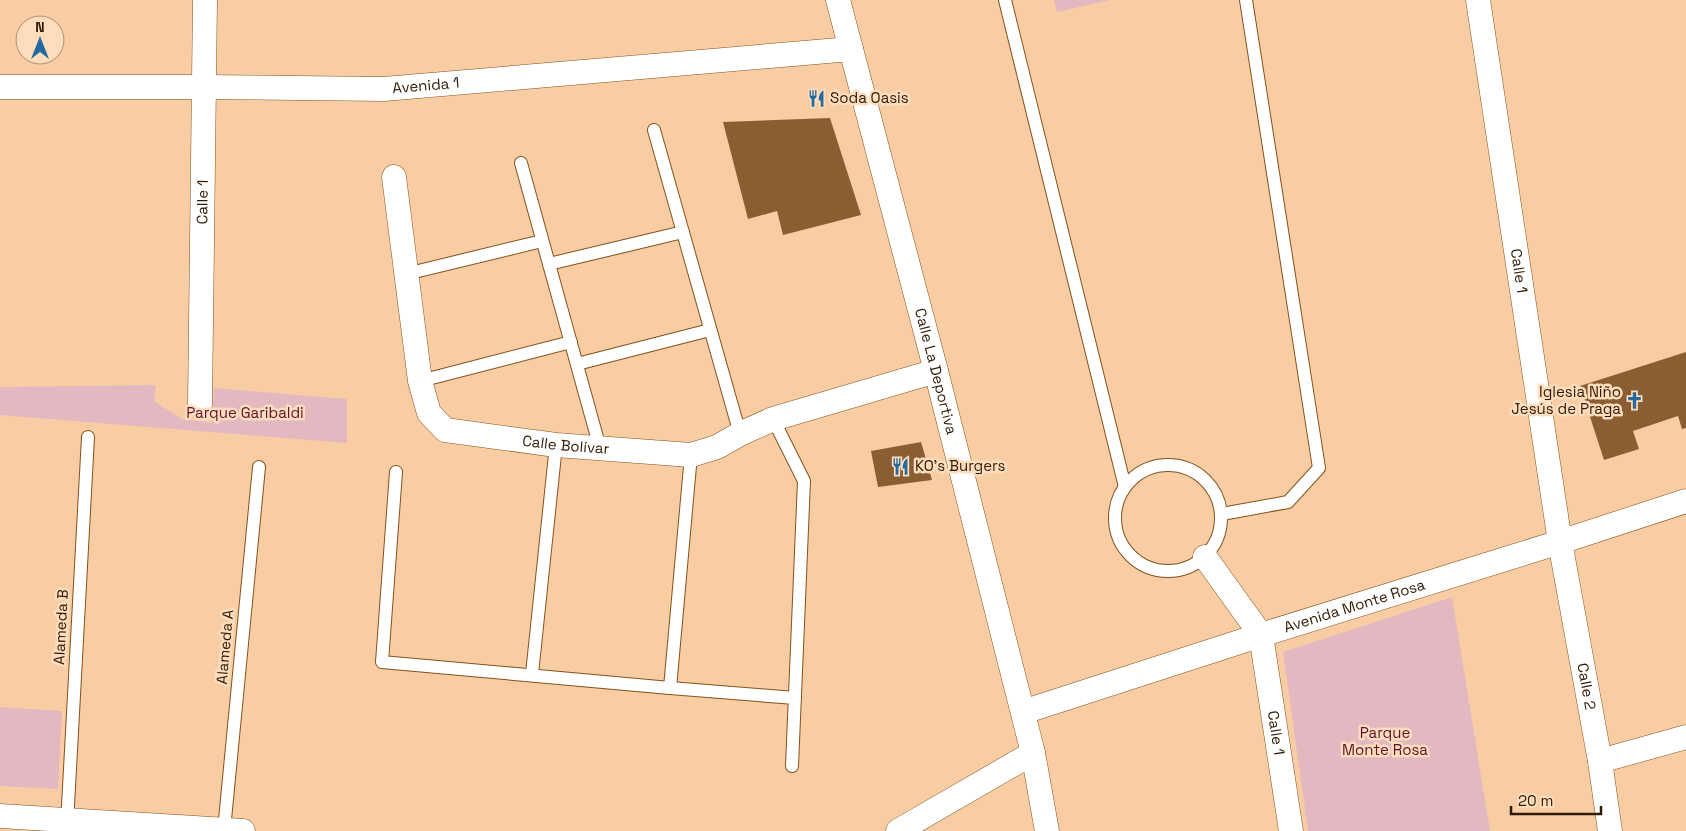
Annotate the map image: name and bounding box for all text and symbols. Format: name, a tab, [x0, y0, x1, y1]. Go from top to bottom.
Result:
north arrow	[15, 15, 65, 65]
text: N	[35, 18, 45, 36]
street label: Avenida 1	[392, 73, 460, 97]
restaurant icon: Soda Oasis	[806, 88, 826, 108]
place label: Soda Oasis	[830, 88, 909, 107]
street label: Calle 1	[192, 180, 212, 224]
street label: Calle 1	[1507, 247, 1532, 294]
street label: Calle La Deportiva	[911, 306, 962, 437]
place label: Iglesia Niño Jesús de Praga	[1511, 382, 1621, 418]
church icon: Iglesia Niño Jesús de Praga	[1625, 391, 1645, 411]
park label: Parque Garibaldi	[186, 403, 304, 422]
street label: Calle Bolívar	[521, 431, 610, 458]
restaurant icon: KO's Burgers	[891, 456, 911, 476]
place label: KO's Burgers	[915, 456, 1006, 475]
street label: Avenida Monte Rosa	[1281, 574, 1428, 636]
street label: Alameda B	[49, 589, 72, 665]
street label: Alameda A	[212, 608, 237, 685]
street label: Calle 2	[1573, 661, 1600, 711]
street label: Calle 1	[1264, 709, 1289, 756]
park label: Parque Monte Rosa	[1342, 723, 1428, 759]
scale bar	[1511, 784, 1601, 816]
text: 20 m	[1518, 791, 1553, 810]

